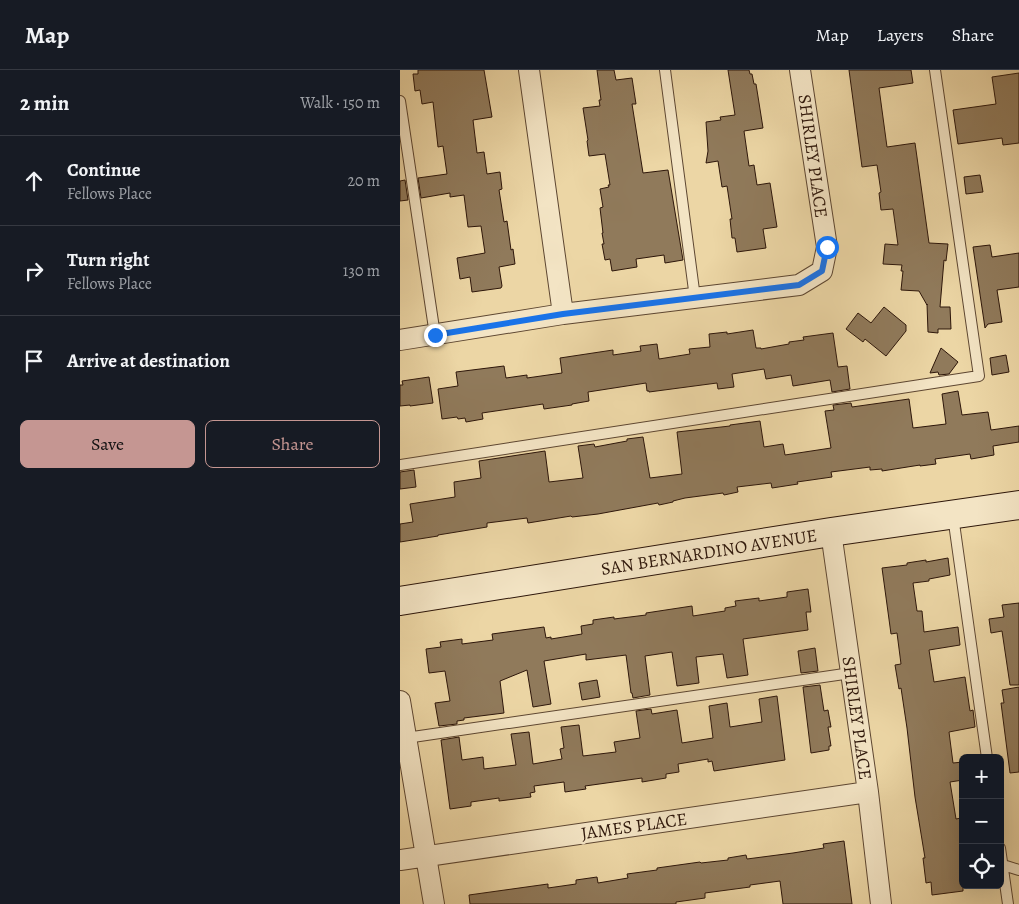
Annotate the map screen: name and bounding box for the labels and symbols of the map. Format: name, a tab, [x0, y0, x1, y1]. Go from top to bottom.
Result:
street label: SHIRLEY PLACE	[792, 93, 834, 219]
route start	[816, 236, 839, 259]
route end	[424, 324, 447, 347]
street label: SAN BERNARDINO AVENUE	[599, 523, 819, 581]
street label: SHIRLEY PLACE	[836, 655, 878, 781]
street label: JAMES PLACE	[579, 807, 689, 845]

